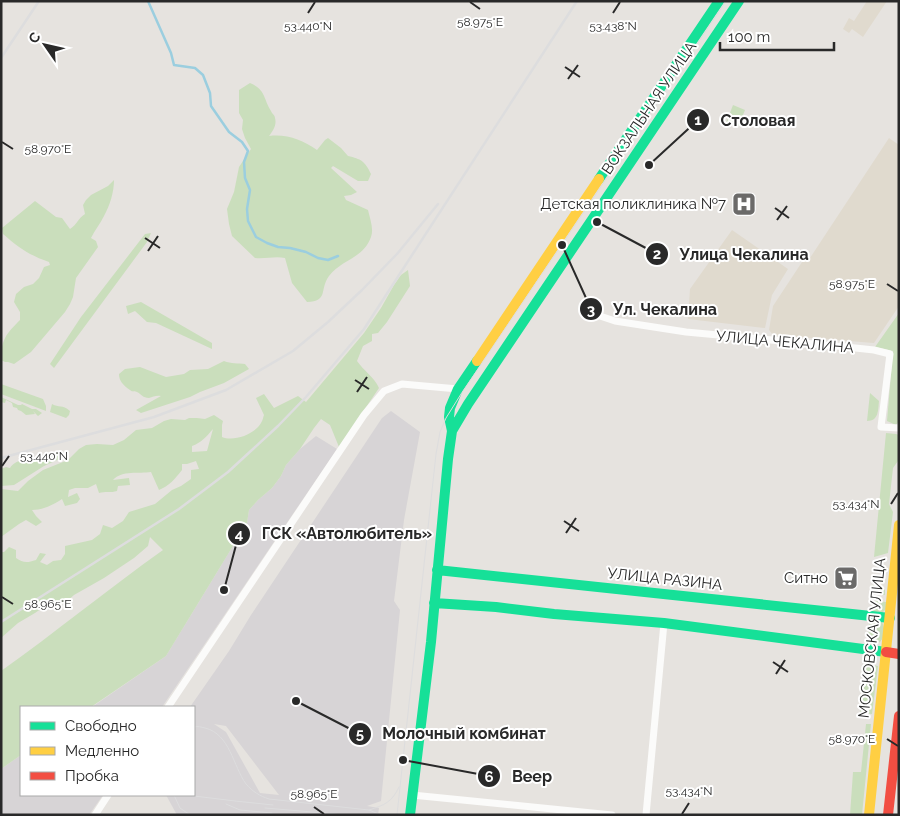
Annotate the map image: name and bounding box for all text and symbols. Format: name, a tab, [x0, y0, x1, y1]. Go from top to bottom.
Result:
text: 58.975°E	[457, 15, 503, 29]
text: 53.440°N	[284, 19, 332, 33]
text: 53.438°N	[589, 19, 637, 33]
north arrow	[20, 20, 70, 70]
scale bar	[720, 20, 834, 52]
text: 100 m	[728, 28, 770, 46]
text: С	[25, 29, 44, 46]
street label: ВОКЗАЛЬНАЯ УЛИЦА	[598, 38, 700, 178]
callout: Столовая	[686, 104, 806, 135]
text: 1	[694, 111, 702, 129]
text: Столовая	[720, 111, 796, 130]
text: 58.970°E	[25, 142, 71, 156]
hospital icon: Детская поликлиника №7	[731, 191, 757, 217]
place label: Детская поликлиника №7	[540, 195, 726, 213]
callout: Улица Чекалина	[644, 238, 819, 269]
text: 2	[653, 245, 661, 263]
text: Улица Чекалина	[678, 245, 809, 264]
text: 58.975°E	[829, 277, 875, 291]
callout: Ул. Чекалина	[578, 294, 727, 325]
text: Ул. Чекалина	[612, 300, 717, 319]
text: 3	[587, 301, 595, 319]
street label: УЛИЦА ЧЕКАЛИНА	[715, 327, 855, 357]
text: 53.440°N	[20, 449, 68, 463]
text: 53.434°N	[832, 497, 880, 511]
callout: ГСК «Автолюбитель»	[227, 518, 442, 549]
text: ГСК «Автолюбитель»	[262, 524, 432, 543]
text: 4	[235, 525, 244, 543]
street label: МОСКОВСКАЯ УЛИЦА	[855, 557, 889, 719]
street label: УЛИЦА РАЗИНА	[607, 564, 723, 594]
supermarket icon: Ситно	[833, 565, 859, 591]
place label: Ситно	[784, 569, 828, 587]
text: 58.965°E	[24, 597, 72, 611]
legend	[20, 706, 195, 796]
text: Свободно	[65, 717, 137, 735]
callout: Молочный комбинат	[347, 718, 556, 749]
text: Молочный комбинат	[382, 724, 546, 743]
text: 5	[356, 725, 364, 743]
text: 58.970°E	[829, 732, 875, 746]
text: Медленно	[65, 742, 139, 760]
callout: Веер	[477, 761, 562, 792]
text: Пробка	[65, 767, 119, 785]
text: Веер	[512, 767, 552, 786]
text: 6	[484, 768, 494, 786]
text: 53.434°N	[665, 784, 713, 798]
text: 58.965°E	[290, 787, 338, 801]

